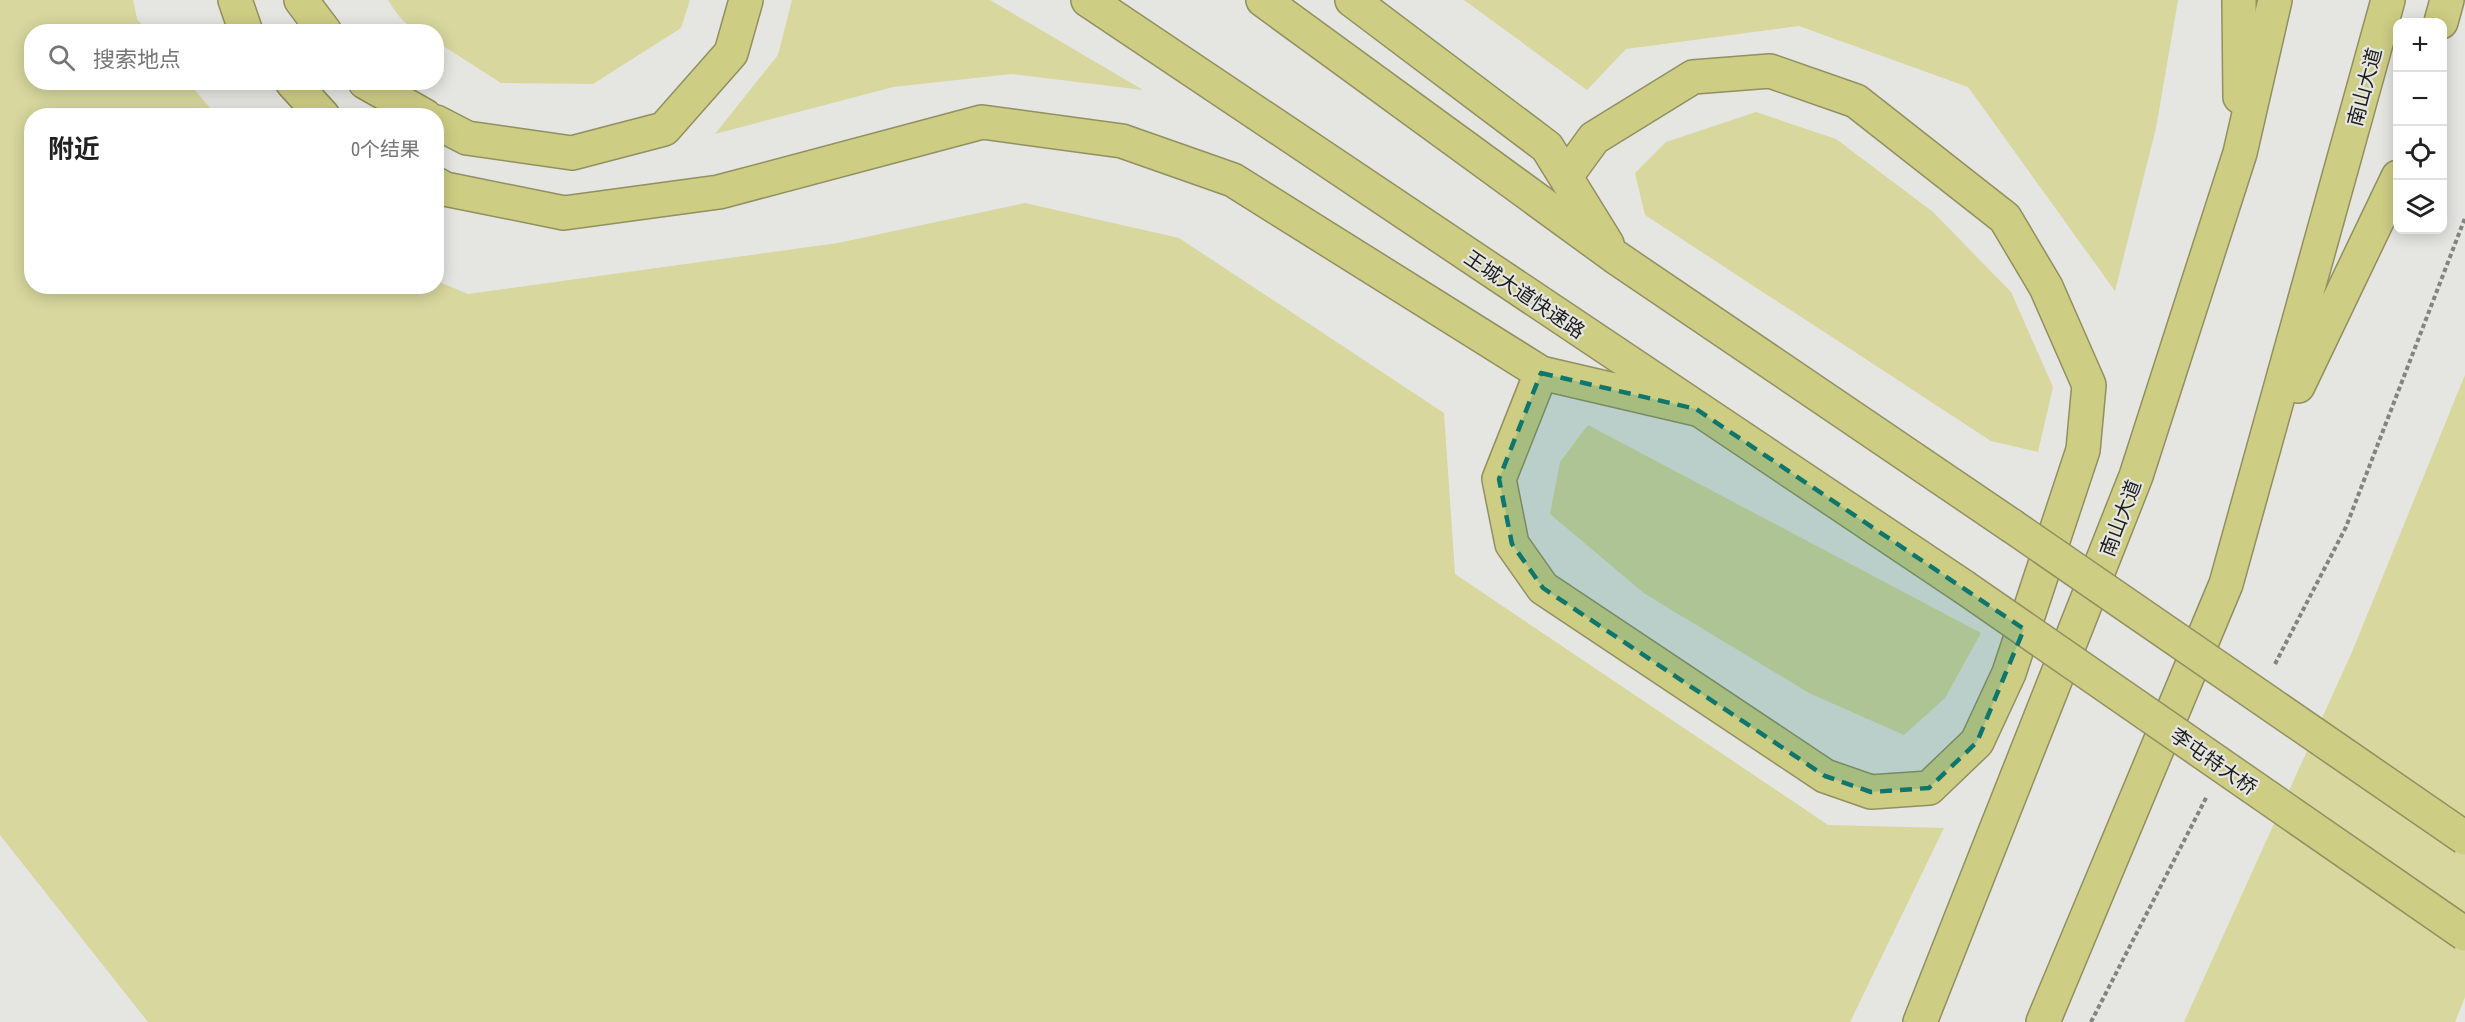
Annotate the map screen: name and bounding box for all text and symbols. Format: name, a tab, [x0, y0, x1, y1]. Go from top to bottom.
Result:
map controls	[2393, 18, 2447, 234]
button: +	[2393, 18, 2447, 72]
search box	[24, 24, 444, 90]
icon: search	[45, 41, 78, 74]
text: 搜索地点	[93, 44, 181, 74]
street label: 南山大道	[2341, 45, 2387, 129]
button: −	[2393, 72, 2447, 126]
button: locate	[2393, 126, 2447, 180]
text: 附近	[48, 131, 100, 166]
text: 0个结果	[351, 135, 420, 162]
button: layers	[2393, 180, 2447, 234]
street label: 王城大道快速路	[1459, 244, 1591, 344]
street label: 南山大道	[2093, 476, 2147, 560]
street label: 李屯特大桥	[2165, 721, 2263, 801]

